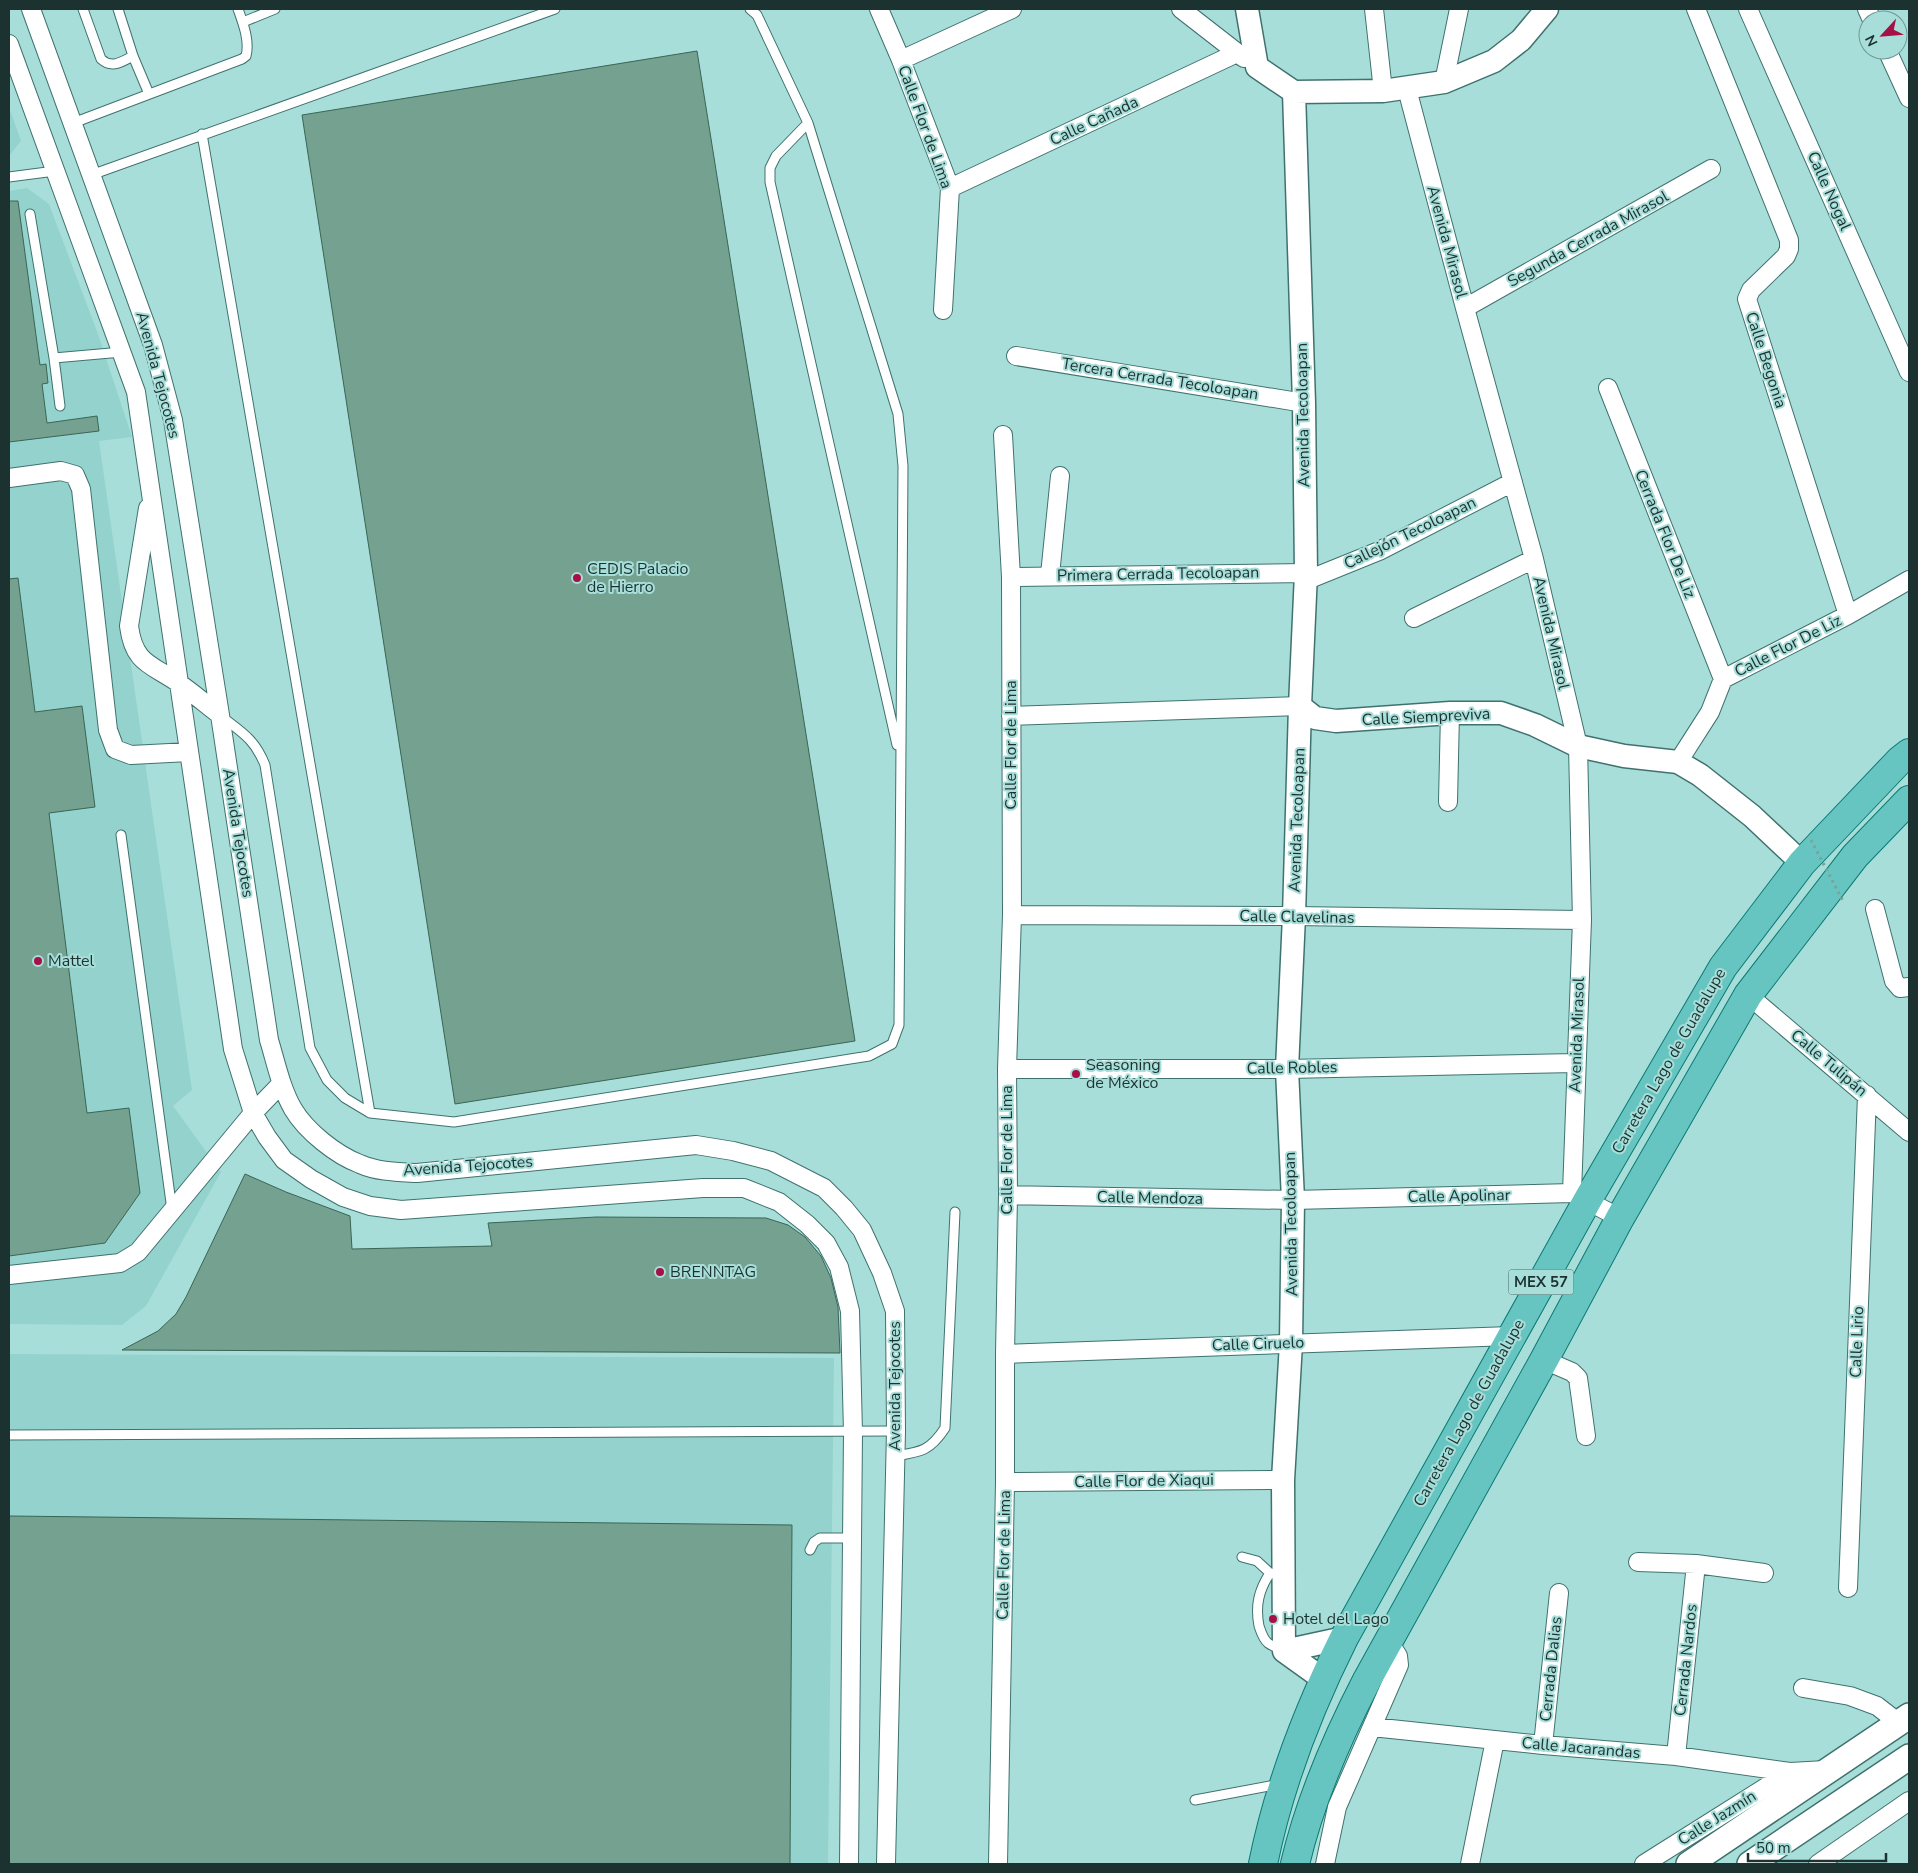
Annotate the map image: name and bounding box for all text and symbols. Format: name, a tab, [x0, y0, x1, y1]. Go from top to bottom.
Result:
north arrow	[1858, 10, 1908, 60]
text: N	[1861, 32, 1883, 49]
street label: Calle Flor de Lima	[892, 62, 958, 192]
street label: Calle Cañada	[1046, 91, 1142, 151]
street label: Calle Nogal	[1802, 148, 1856, 234]
street label: Avenida Mirasol	[1421, 183, 1473, 301]
street label: Segunda Cerrada Mirasol	[1503, 185, 1673, 293]
street label: Avenida Tejocotes	[131, 309, 185, 441]
street label: Calle Begonia	[1740, 309, 1792, 411]
street label: Avenida Tecoloapan	[1291, 343, 1315, 487]
street label: Tercera Cerrada Tecoloapan	[1060, 353, 1260, 405]
street label: Cerrada Flor De Liz	[1629, 466, 1701, 602]
street label: Callejón Tecoloapan	[1340, 491, 1480, 575]
place label: CEDIS Palacio de Hierro	[587, 558, 689, 598]
street label: Primera Cerrada Tecoloapan	[1057, 561, 1259, 587]
marker: CEDIS Palacio de Hierro	[571, 572, 583, 584]
street label: Avenida Mirasol	[1527, 574, 1575, 692]
street label: Calle Flor De Liz	[1731, 610, 1845, 682]
street label: Calle Flor de Lima	[1000, 680, 1022, 810]
street label: Calle Siempreviva	[1361, 703, 1491, 731]
street label: Avenida Tecoloapan	[1283, 747, 1311, 893]
street label: Avenida Tejocotes	[217, 767, 259, 899]
street label: Calle Clavelinas	[1239, 905, 1355, 929]
place label: Mattel	[48, 950, 95, 972]
marker: Mattel	[32, 955, 44, 967]
street label: Carretera Lago de Guadalupe	[1607, 964, 1731, 1158]
street label: Avenida Mirasol	[1564, 977, 1590, 1093]
street label: Calle Tulipán	[1786, 1024, 1872, 1102]
place label: Seasoning de México	[1086, 1054, 1161, 1094]
street label: Calle Robles	[1247, 1056, 1337, 1080]
marker: Seasoning de México	[1070, 1068, 1082, 1080]
street label: Calle Flor de Lima	[996, 1085, 1018, 1215]
street label: Avenida Tejocotes	[402, 1150, 534, 1182]
street label: Avenida Tecoloapan	[1279, 1152, 1303, 1296]
street label: Calle Apolinar	[1407, 1184, 1511, 1208]
street label: Calle Mendoza	[1097, 1186, 1203, 1210]
place label: BRENNTAG	[670, 1261, 756, 1283]
marker: BRENNTAG	[654, 1266, 666, 1278]
road number: MEX 57	[1508, 1270, 1574, 1294]
street label: Calle Lirio	[1845, 1306, 1869, 1378]
street label: Carretera Lago de Guadalupe	[1408, 1315, 1530, 1511]
street label: Avenida Tejocotes	[884, 1321, 906, 1451]
street label: Calle Ciruelo	[1212, 1331, 1305, 1357]
street label: Calle Flor de Xiaqui	[1074, 1469, 1214, 1493]
street label: Calle Flor de Lima	[992, 1490, 1016, 1620]
street label: Cerrada Nardos	[1669, 1603, 1703, 1717]
place label: Hotel del Lago	[1283, 1608, 1389, 1630]
marker: Hotel del Lago	[1267, 1613, 1279, 1625]
street label: Cerrada Dalias	[1535, 1615, 1567, 1723]
street label: Calle Jacarandas	[1521, 1732, 1641, 1764]
street label: Calle Jazmín	[1674, 1785, 1760, 1851]
scale bar	[1748, 1830, 1886, 1862]
text: 50 m	[1756, 1838, 1791, 1858]

